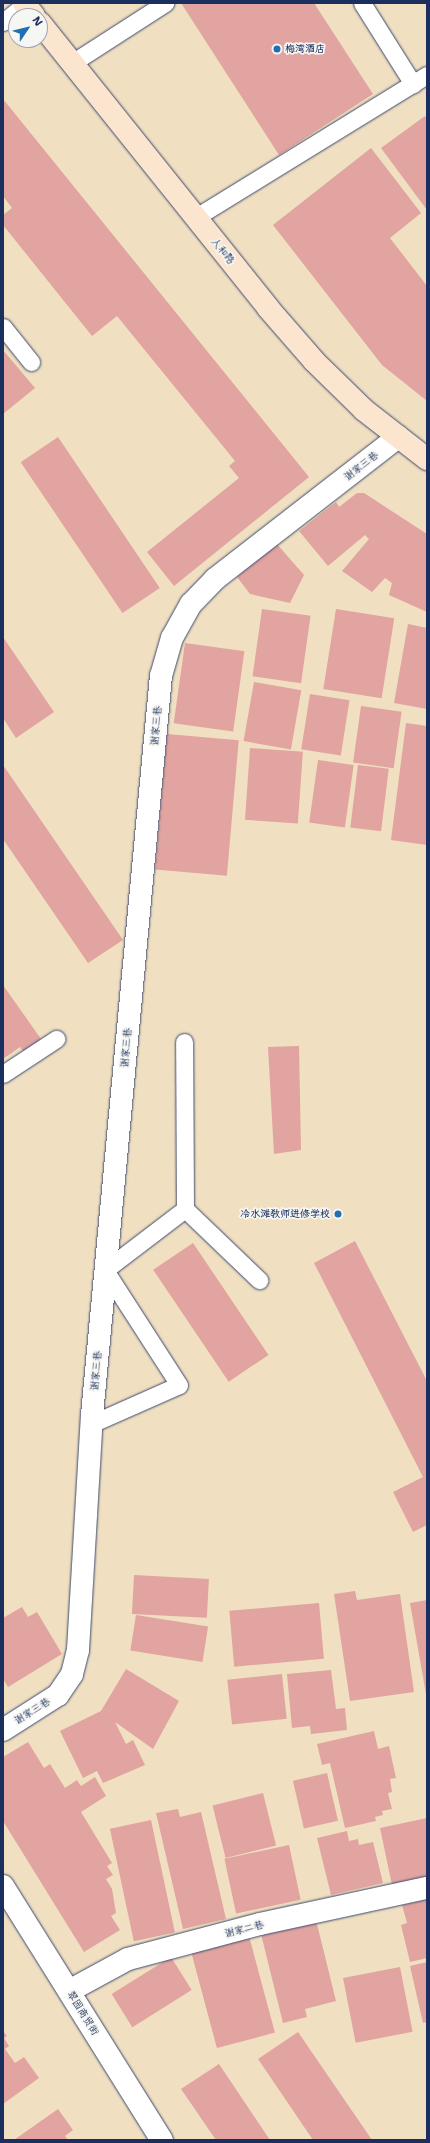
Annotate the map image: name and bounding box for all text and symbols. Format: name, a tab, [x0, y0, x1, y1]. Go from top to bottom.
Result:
north arrow	[8, 8, 48, 48]
text: N	[29, 14, 46, 29]
place label: 梅湾酒店	[285, 43, 325, 55]
marker: 梅湾酒店	[272, 44, 282, 54]
street label: 人和路	[209, 236, 237, 266]
street label: 谢家三巷	[342, 449, 380, 483]
street label: 谢家三巷	[148, 706, 164, 746]
street label: 谢家三巷	[118, 1028, 134, 1068]
place label: 冷水滩教师进修学校	[240, 1208, 330, 1220]
marker: 冷水滩教师进修学校	[333, 1209, 343, 1219]
street label: 谢家三巷	[88, 1351, 104, 1391]
street label: 谢家三巷	[12, 1695, 52, 1727]
street label: 谢家二巷	[223, 1918, 265, 1940]
street label: 翠园商贸街	[65, 1989, 101, 2037]

